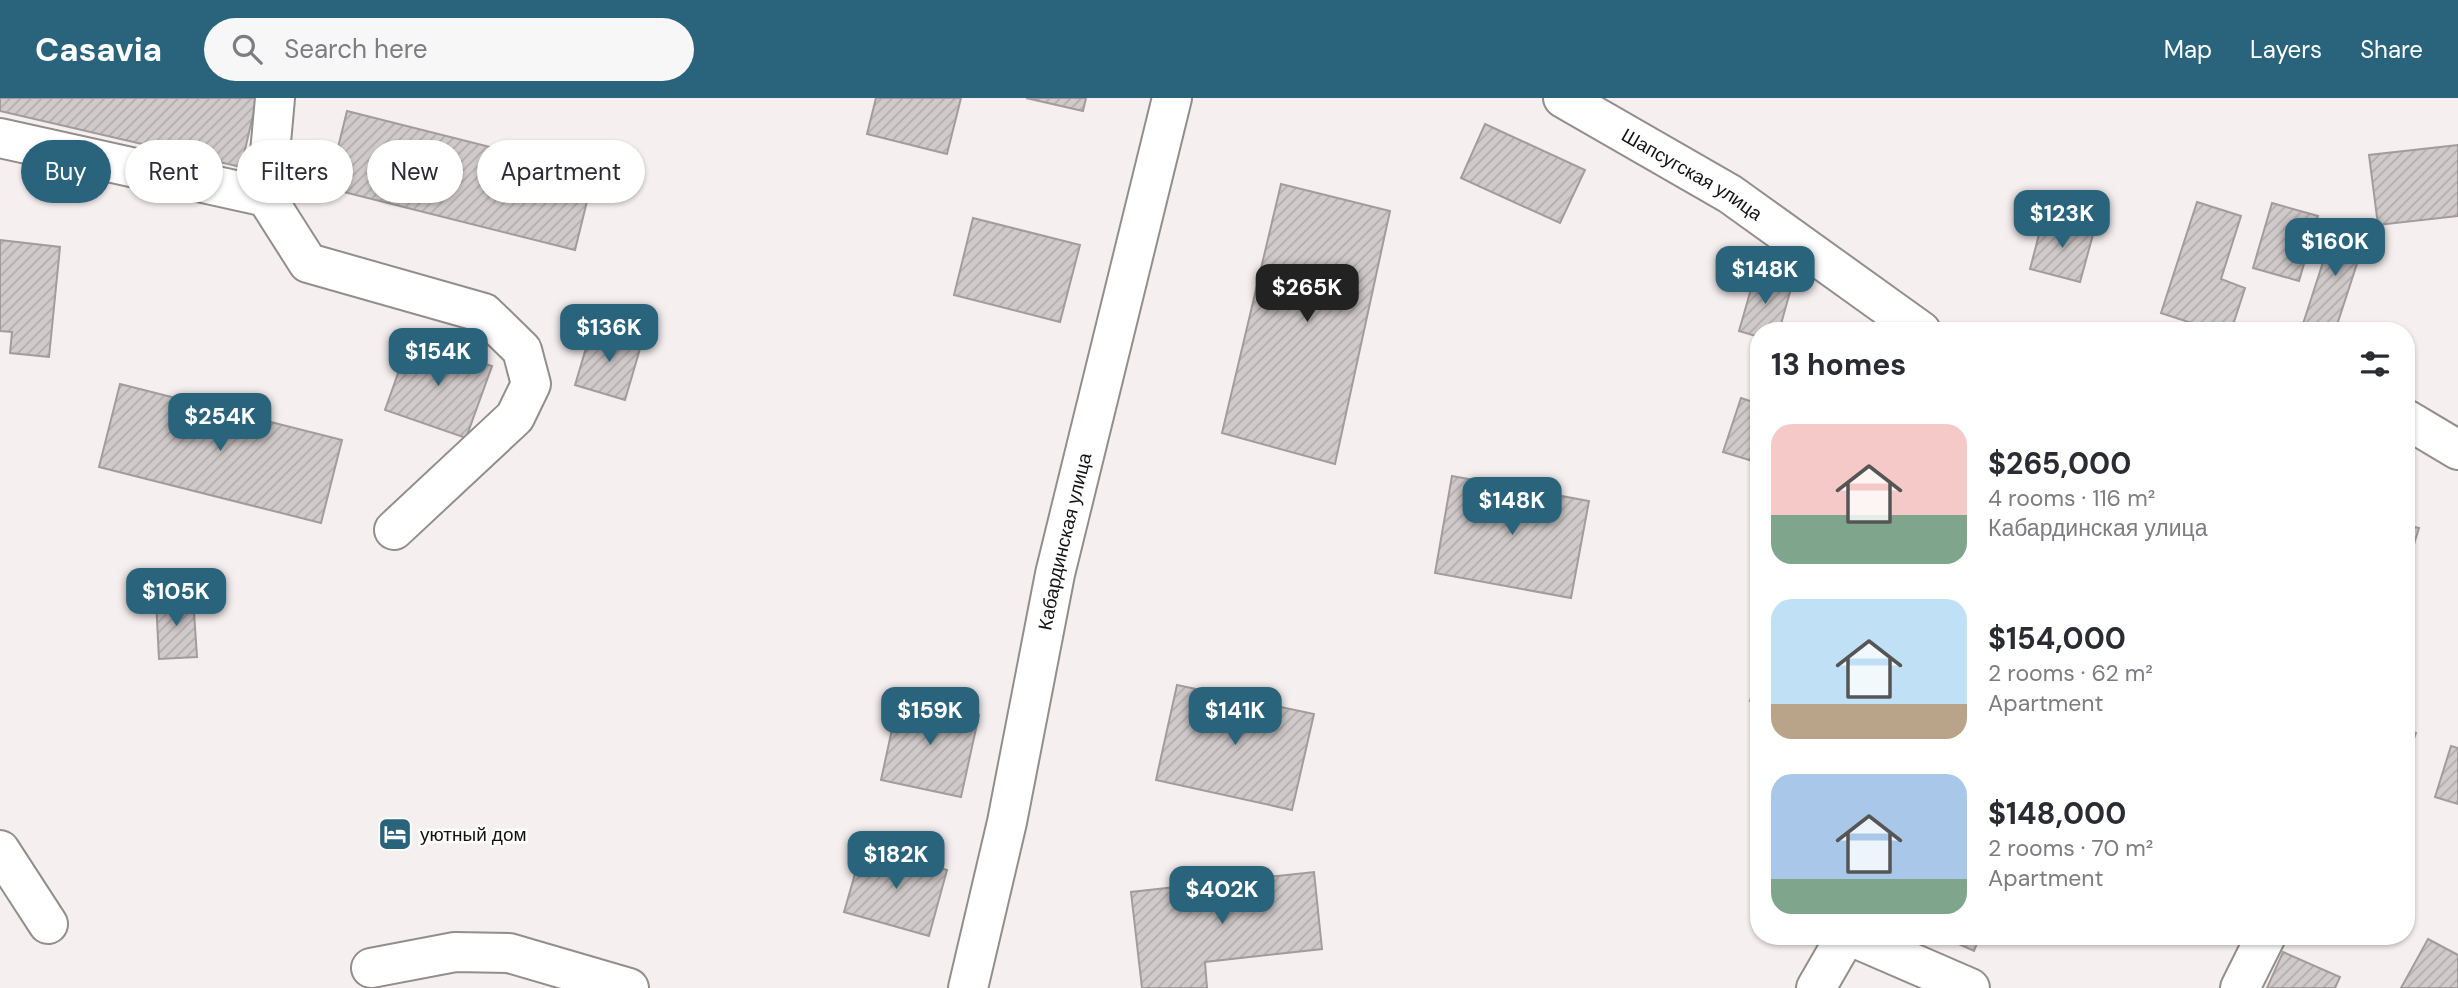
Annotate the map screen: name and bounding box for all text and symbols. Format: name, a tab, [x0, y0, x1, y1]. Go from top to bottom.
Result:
search box	[204, 18, 694, 81]
text: Casavia	[35, 28, 162, 71]
icon: search	[228, 30, 266, 68]
text: Search here	[284, 32, 428, 66]
text: Map	[2164, 34, 2212, 65]
text: Layers	[2250, 34, 2322, 65]
text: Share	[2360, 34, 2423, 65]
street label: Шапсугская улица	[1617, 122, 1768, 226]
chip: Buy	[21, 140, 111, 203]
chip: Rent	[125, 140, 223, 203]
chip: Filters	[237, 140, 353, 203]
chip: New	[367, 140, 463, 203]
chip: Apartment	[477, 140, 645, 203]
pin: $123K	[2013, 190, 2111, 250]
text: $123K	[2030, 198, 2094, 228]
pin: $160K	[2286, 218, 2384, 278]
text: $160K	[2301, 226, 2369, 256]
pin: $148K	[1716, 246, 1814, 306]
text: $148K	[1732, 254, 1798, 284]
pin: $265K	[1258, 264, 1356, 324]
text: $265K	[1272, 272, 1342, 302]
pin: $136K	[560, 304, 658, 364]
text: $136K	[576, 312, 642, 342]
pin: $154K	[389, 328, 487, 388]
text: $154K	[405, 336, 471, 366]
text: 13 homes	[1771, 345, 1906, 384]
icon: filters	[2356, 345, 2394, 383]
pin: $254K	[171, 394, 269, 453]
text: $254K	[184, 401, 256, 431]
text: $265,000	[1988, 444, 2131, 483]
street label: Кабардинская улица	[1032, 450, 1097, 632]
icon: home	[1827, 452, 1911, 536]
pin: $148K	[1463, 478, 1561, 537]
text: 4 rooms · 116 m²	[1988, 483, 2155, 513]
text: $148K	[1479, 485, 1545, 515]
text: Кабардинская улица	[1988, 513, 2208, 543]
pin: $105K	[127, 568, 225, 628]
text: $105K	[142, 576, 210, 606]
text: $154,000	[1988, 619, 2126, 658]
icon: home	[1827, 627, 1911, 711]
text: 2 rooms · 62 m²	[1988, 658, 2153, 688]
pin: $159K	[881, 688, 979, 747]
pin: $141K	[1186, 688, 1284, 747]
text: Apartment	[1988, 688, 2103, 718]
text: $159K	[897, 695, 963, 725]
text: $141K	[1205, 695, 1265, 725]
text: $148,000	[1988, 794, 2126, 833]
icon: home	[1827, 802, 1911, 886]
hotel icon: уютный дом	[376, 815, 414, 853]
place label: уютный дом	[420, 822, 527, 847]
pin: $182K	[847, 832, 945, 891]
text: 2 rooms · 70 m²	[1988, 833, 2153, 863]
text: $182K	[864, 839, 928, 869]
text: Apartment	[1988, 863, 2103, 893]
pin: $402K	[1173, 866, 1271, 926]
text: $402K	[1185, 874, 1259, 904]

